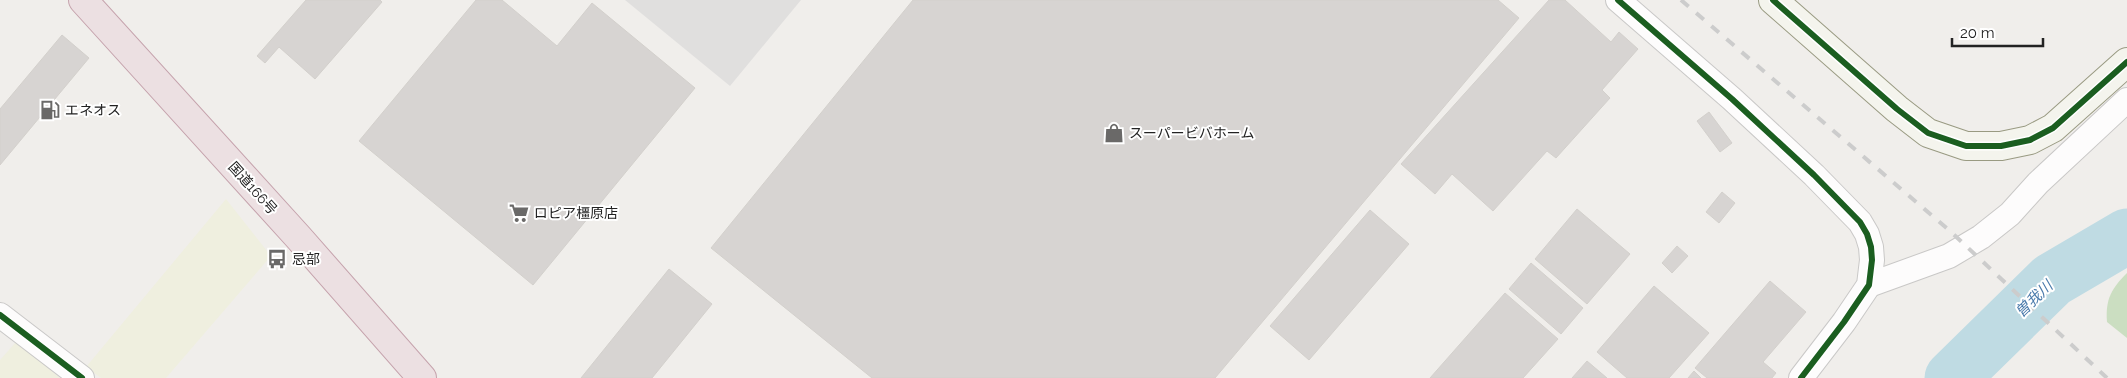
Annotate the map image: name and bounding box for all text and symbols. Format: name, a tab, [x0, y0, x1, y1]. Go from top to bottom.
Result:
scale bar	[1952, 15, 2043, 47]
text: 20 m	[1960, 24, 1995, 42]
fuel station icon: エネオス	[39, 99, 61, 121]
place label: エネオス	[65, 102, 121, 118]
shop icon: スーパービバホーム	[1103, 122, 1125, 144]
place label: スーパービバホーム	[1129, 125, 1254, 141]
street label: 国道166号	[225, 159, 281, 217]
supermarket icon: ロピア橿原店	[508, 202, 530, 224]
place label: ロピア橿原店	[534, 205, 618, 221]
bus stop icon: 忌部	[266, 248, 288, 270]
place label: 忌部	[292, 251, 320, 267]
water label: 曽我川	[2012, 276, 2058, 321]

